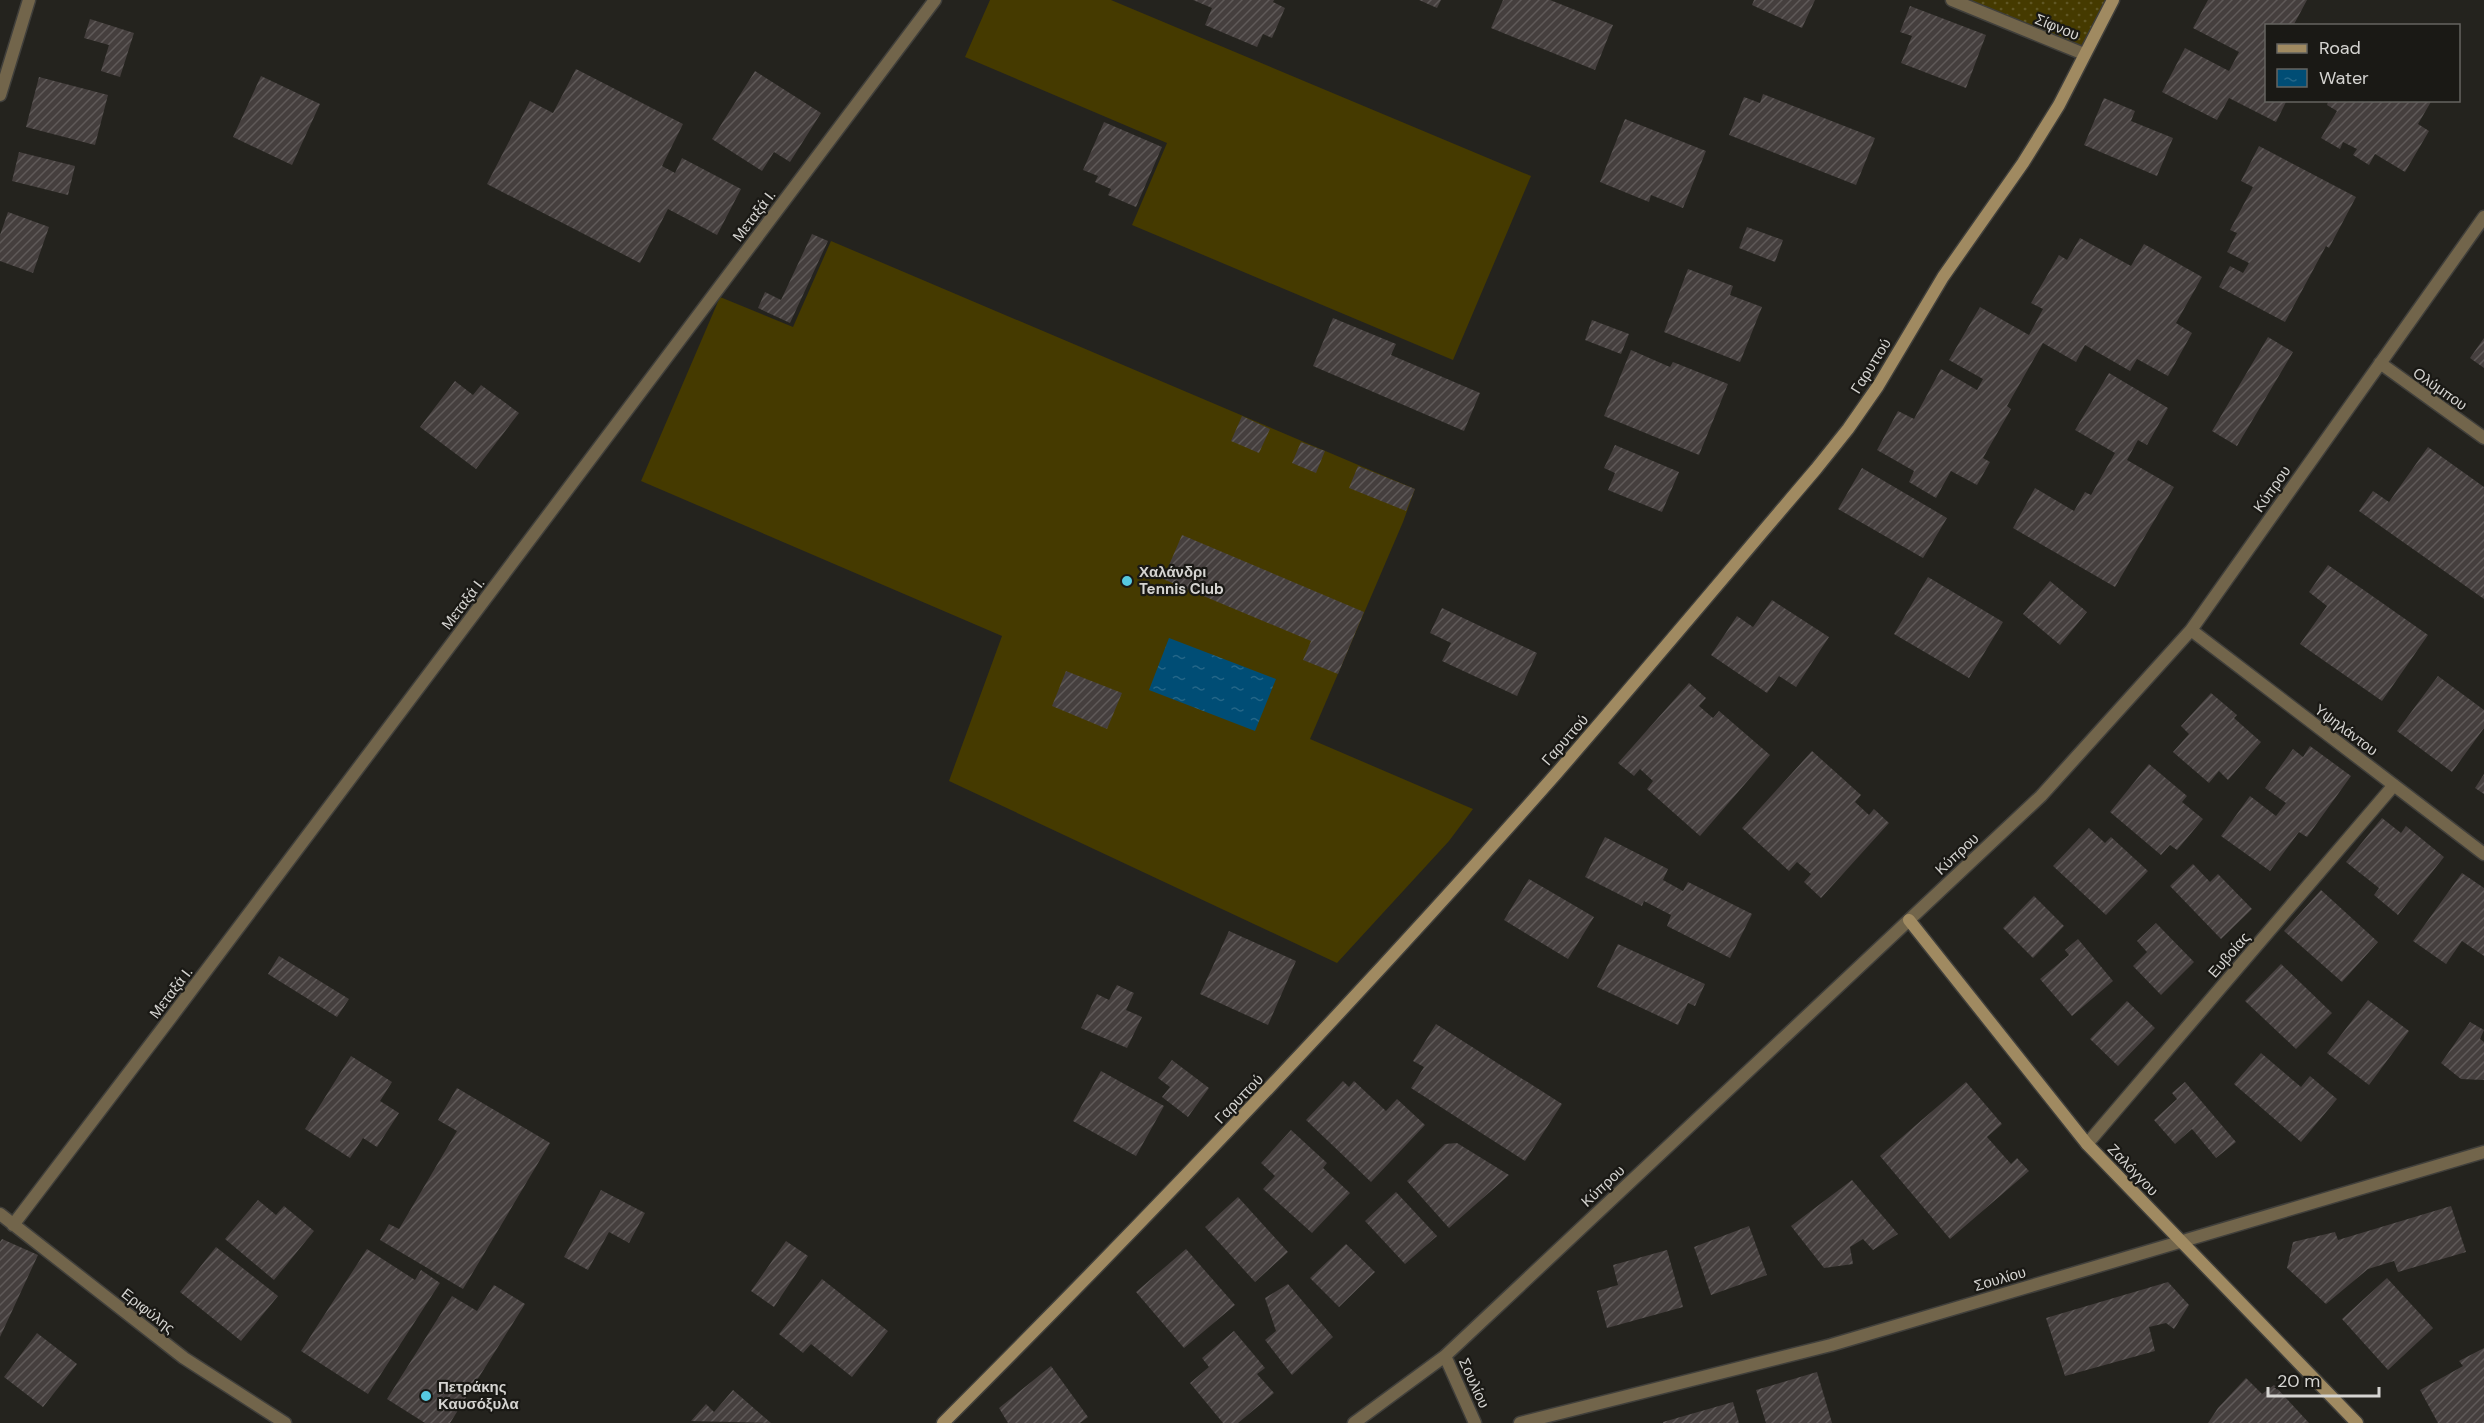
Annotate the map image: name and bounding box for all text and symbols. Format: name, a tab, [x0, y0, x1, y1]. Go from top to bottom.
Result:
street label: Σίφνου	[2032, 9, 2082, 45]
legend	[2265, 24, 2460, 102]
text: Road	[2319, 36, 2361, 60]
text: Water	[2319, 66, 2369, 90]
street label: Μεταξά Ι.	[728, 186, 780, 246]
street label: Γαρυττού	[1846, 334, 1896, 398]
street label: Ολύμπου	[2409, 363, 2471, 415]
street label: Κύπρου	[2249, 462, 2295, 516]
place label: Χαλάνδρι Tennis Club	[1139, 562, 1224, 599]
street label: Μεταξά Ι.	[437, 574, 489, 634]
marker: Χαλάνδρι Tennis Club	[1120, 574, 1134, 588]
street label: Υψηλάντου	[2310, 700, 2382, 760]
street label: Γαρυττού	[1537, 710, 1593, 770]
street label: Κύπρου	[1931, 829, 1983, 879]
street label: Ευβοίας	[2204, 928, 2254, 982]
street label: Μεταξά Ι.	[145, 963, 197, 1023]
street label: Γαρυττού	[1210, 1070, 1268, 1128]
street label: Ζαλόγγου	[2103, 1140, 2163, 1200]
street label: Κύπρου	[1577, 1161, 1629, 1211]
street label: Σουλίου	[1972, 1262, 2028, 1296]
street label: Εριφύλης	[117, 1284, 179, 1338]
street label: Σουλίου	[1454, 1355, 1494, 1411]
scale bar	[2268, 1360, 2379, 1398]
text: 20 m	[2277, 1369, 2320, 1393]
place label: Πετράκης Καυσόξυλα	[438, 1377, 519, 1414]
marker: Πετράκης Καυσόξυλα	[419, 1389, 433, 1403]

